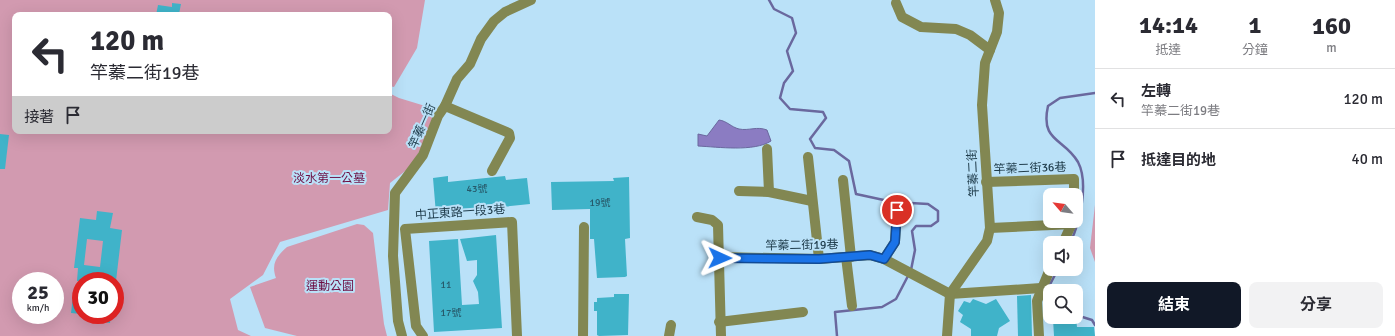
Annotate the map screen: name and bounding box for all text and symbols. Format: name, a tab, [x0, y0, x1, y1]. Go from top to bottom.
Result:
text: 14:14	[1139, 10, 1198, 40]
text: 1	[1249, 10, 1261, 40]
text: 160	[1312, 11, 1351, 41]
text: 120 m	[90, 24, 164, 58]
icon: left	[24, 28, 76, 80]
text: m	[1326, 40, 1337, 56]
text: 抵達	[1155, 42, 1182, 58]
text: 分鐘	[1242, 42, 1268, 58]
text: 竿蓁二街19巷	[90, 62, 199, 84]
text: 左轉	[1141, 82, 1171, 100]
icon: left	[1107, 88, 1129, 110]
text: 120 m	[1343, 90, 1383, 108]
street label: 竿蓁一街	[406, 101, 439, 151]
text: 竿蓁二街19巷	[1141, 103, 1220, 119]
icon: arrive	[62, 104, 84, 126]
text: 接著	[24, 108, 54, 126]
icon: arrive	[1107, 148, 1129, 170]
street label: 竿蓁二街	[965, 149, 982, 197]
text: 40 m	[1352, 150, 1383, 168]
text: 抵達目的地	[1141, 151, 1216, 169]
street label: 竿蓁二街36巷	[993, 160, 1067, 177]
park label: 淡水第一公墓	[293, 171, 365, 186]
house number: 43號	[467, 183, 487, 195]
north arrow	[1043, 188, 1083, 228]
map controls	[1043, 188, 1083, 324]
pin	[880, 193, 914, 227]
house number: 19號	[590, 197, 610, 209]
icon: arrive	[886, 199, 908, 221]
street label: 中正東路一段3巷	[414, 202, 506, 223]
button: sound	[1043, 236, 1083, 276]
position arrow	[699, 237, 741, 279]
street label: 竿蓁二街19巷	[765, 237, 839, 254]
speed limit sign: 30	[72, 272, 124, 324]
park label: 運動公園	[306, 279, 354, 294]
house number: 11	[441, 279, 451, 291]
text: 25	[27, 280, 49, 305]
button: 結束	[1107, 282, 1241, 328]
button: 分享	[1249, 282, 1383, 328]
button: search	[1043, 284, 1083, 324]
text: km/h	[27, 302, 49, 314]
house number: 17號	[441, 307, 461, 319]

